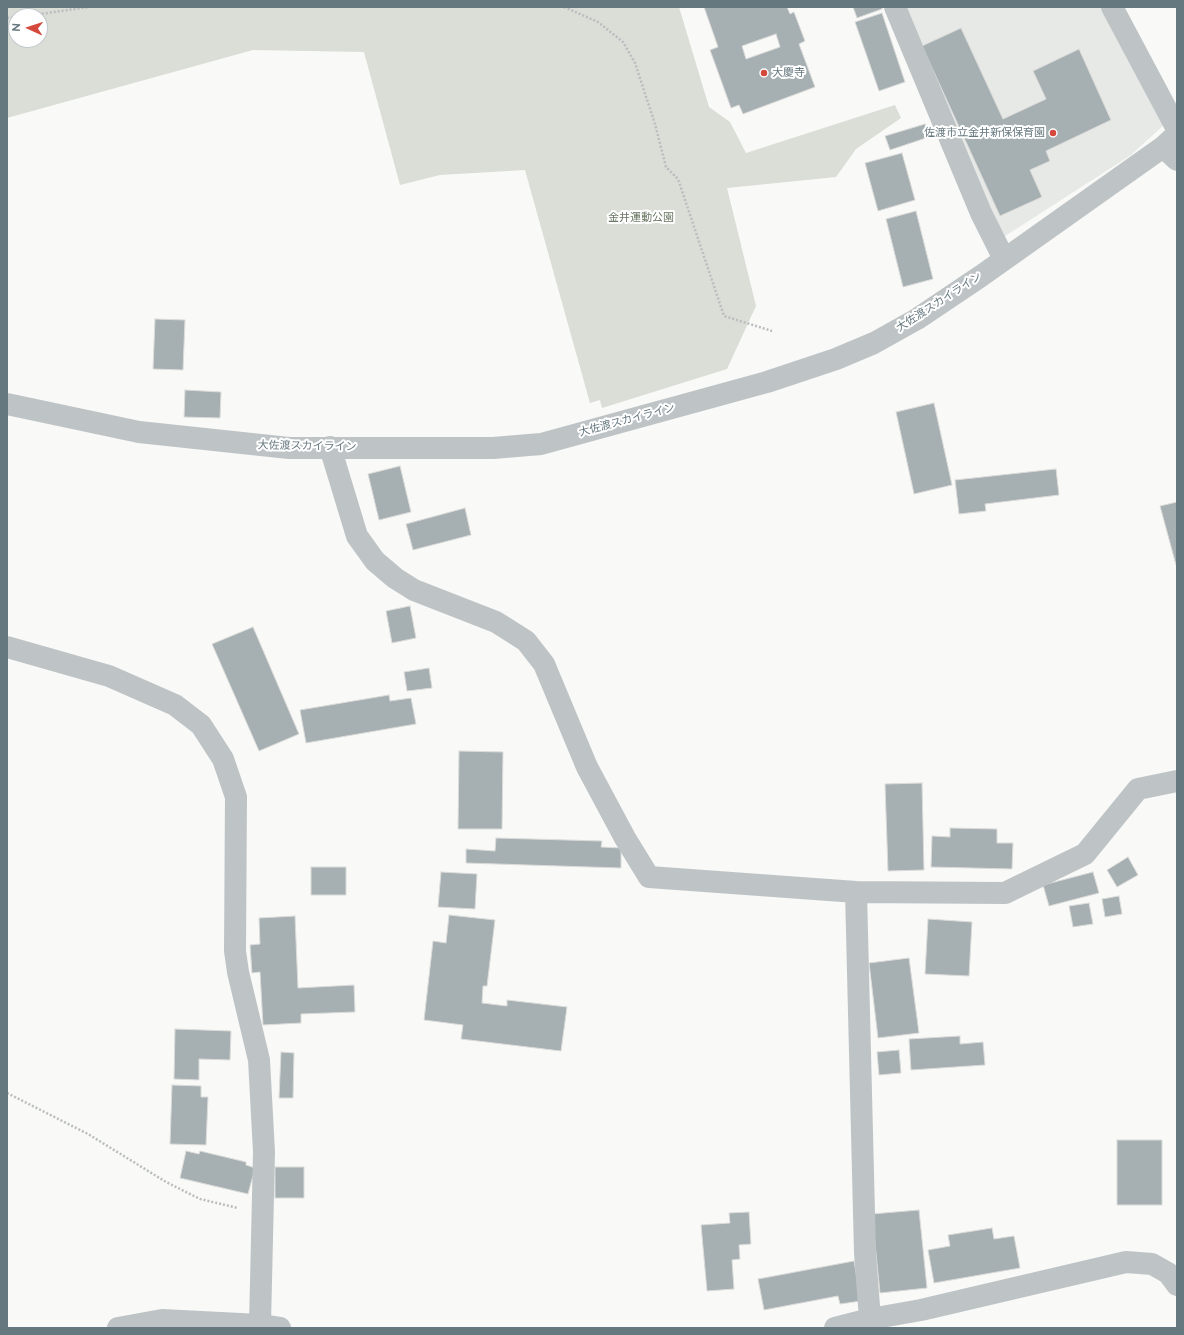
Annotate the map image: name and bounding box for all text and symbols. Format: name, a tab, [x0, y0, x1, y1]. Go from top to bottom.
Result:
north arrow	[8, 8, 48, 48]
text: N	[10, 23, 23, 32]
place label: 大慶寺	[772, 66, 805, 80]
marker: 大慶寺	[759, 68, 769, 78]
place label: 佐渡市立金井新保保育園	[924, 126, 1045, 140]
marker: 佐渡市立金井新保保育園	[1048, 128, 1058, 138]
park label: 金井運動公園	[608, 211, 674, 225]
street label: 大佐渡スカイライン	[894, 270, 984, 334]
street label: 大佐渡スカイライン	[577, 401, 677, 439]
street label: 大佐渡スカイライン	[257, 439, 357, 453]

